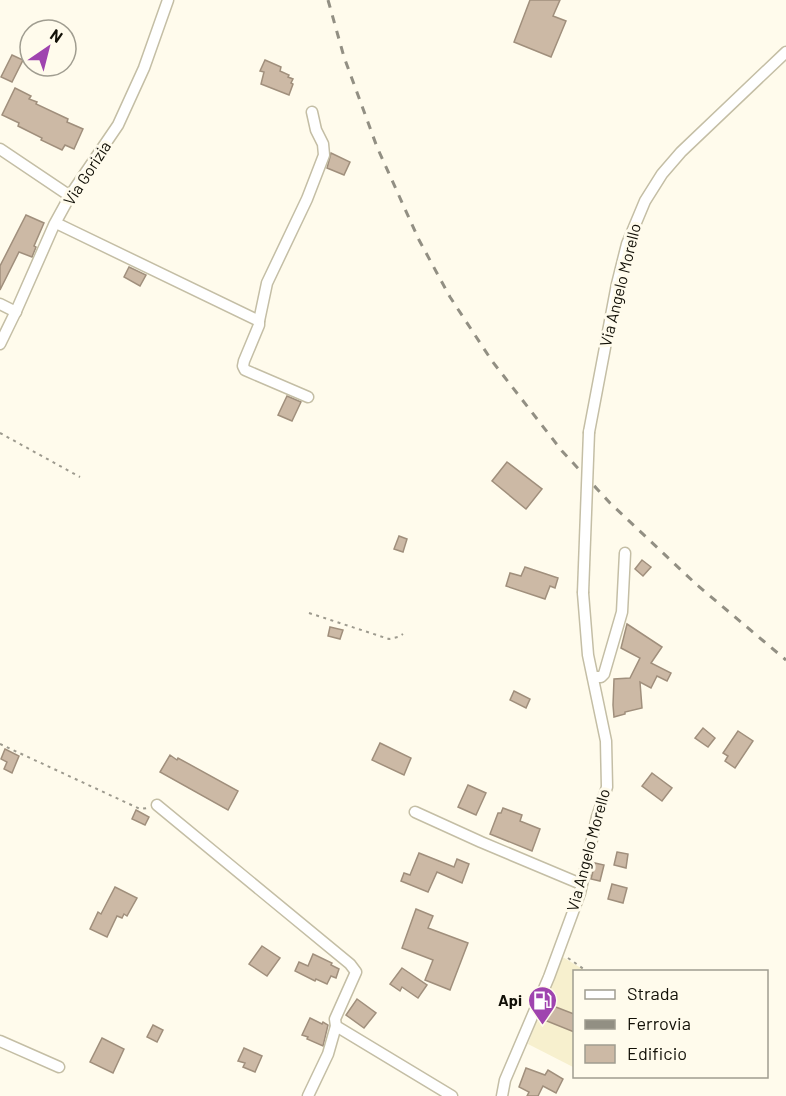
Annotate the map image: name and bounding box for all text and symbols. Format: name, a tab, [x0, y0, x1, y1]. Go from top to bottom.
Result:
north arrow	[18, 18, 78, 78]
text: N	[47, 24, 67, 46]
street label: Via Gorizia	[59, 137, 114, 208]
street label: Via Angelo Morello	[595, 221, 644, 349]
street label: Via Angelo Morello	[562, 786, 613, 913]
legend	[573, 970, 768, 1078]
text: Strada	[627, 982, 679, 1004]
fuel station icon: Api	[527, 984, 559, 1026]
place label: Api	[498, 990, 522, 1009]
text: Ferrovia	[627, 1012, 691, 1034]
text: Edificio	[627, 1042, 687, 1064]

